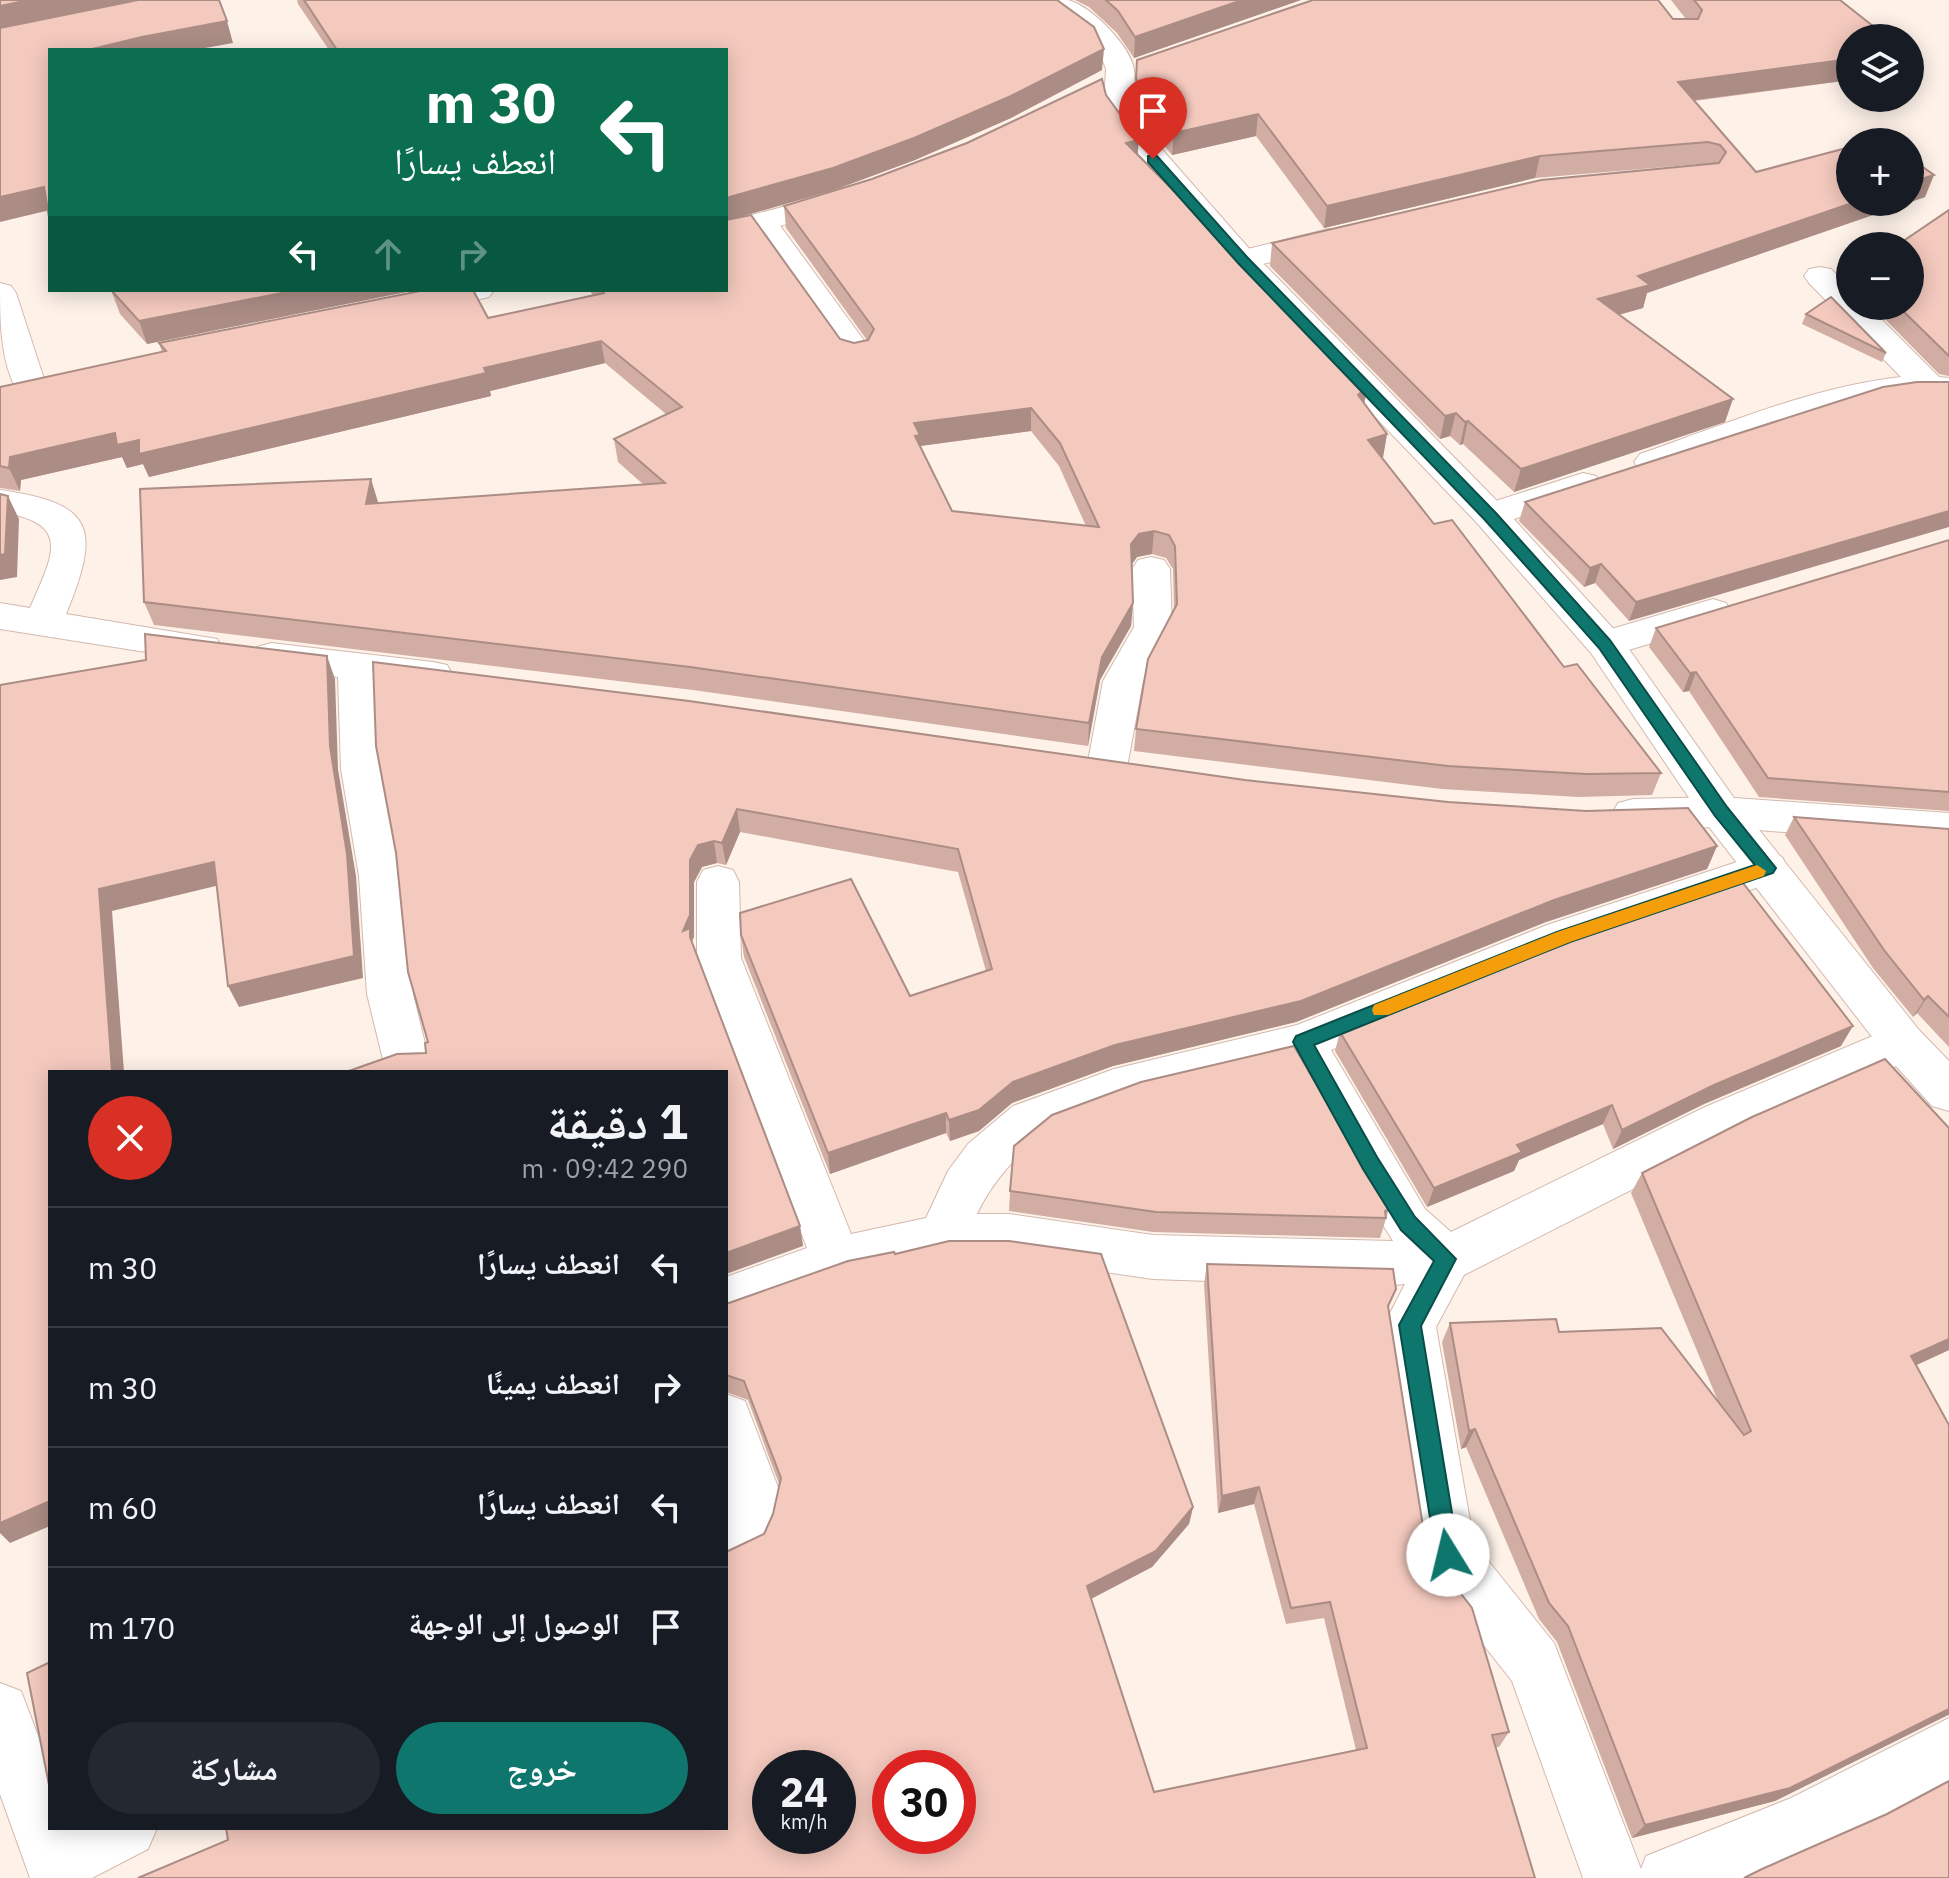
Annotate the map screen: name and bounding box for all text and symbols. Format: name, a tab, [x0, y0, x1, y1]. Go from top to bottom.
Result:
map controls	[1836, 24, 1924, 320]
button: layers	[1836, 24, 1924, 112]
text: 30 m	[426, 66, 556, 138]
pin	[1119, 77, 1187, 159]
icon: left	[584, 80, 688, 184]
icon: arrive	[1131, 89, 1175, 133]
button: +	[1836, 128, 1924, 216]
text: انعطف يسارًا	[394, 137, 556, 184]
icon: left	[282, 232, 326, 276]
icon: ahead	[366, 232, 410, 276]
icon: right	[450, 232, 494, 276]
button: −	[1836, 232, 1924, 320]
text: 1 دقيقة	[547, 1090, 688, 1152]
button: close	[88, 1096, 172, 1180]
text: 290 m · 09:42	[522, 1151, 688, 1185]
text: انعطف يسارًا	[477, 1243, 620, 1282]
icon: left	[644, 1245, 688, 1289]
text: 30 m	[88, 1248, 157, 1287]
text: انعطف يمينًا	[486, 1363, 620, 1402]
icon: right	[644, 1365, 688, 1409]
text: 30 m	[88, 1368, 157, 1407]
text: انعطف يسارًا	[477, 1483, 620, 1522]
icon: left	[644, 1485, 688, 1529]
text: 60 m	[88, 1488, 157, 1527]
position arrow	[1406, 1513, 1490, 1597]
text: الوصول إلى الوجهة	[409, 1603, 620, 1642]
icon: arrive	[644, 1605, 688, 1649]
text: 170 m	[88, 1608, 175, 1647]
button: مشاركة	[88, 1722, 380, 1814]
button: خروج	[396, 1722, 688, 1814]
speed limit sign: 30	[872, 1750, 976, 1854]
text: 24	[780, 1766, 828, 1818]
text: km/h	[780, 1808, 828, 1835]

